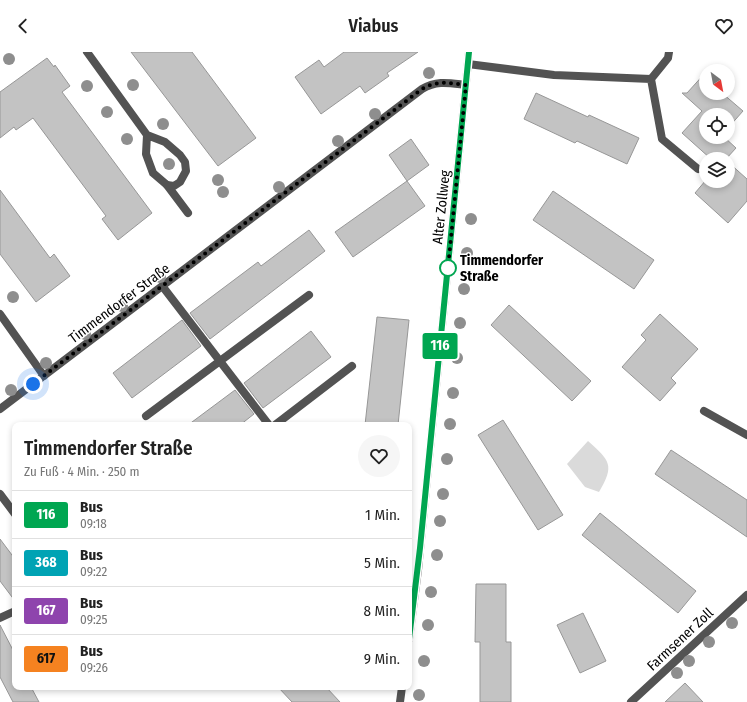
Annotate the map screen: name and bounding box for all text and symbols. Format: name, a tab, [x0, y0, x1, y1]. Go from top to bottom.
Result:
icon: back	[12, 15, 34, 37]
text: Viabus	[349, 15, 398, 37]
icon: heart	[713, 15, 735, 37]
north arrow	[699, 64, 735, 100]
map controls	[699, 64, 735, 188]
button: locate	[699, 108, 735, 144]
button: layers	[699, 152, 735, 188]
street label: Alter Zollweg	[429, 169, 454, 245]
place label: Timmendorfer Straße	[460, 252, 544, 285]
marker: Timmendorfer Straße	[439, 259, 457, 277]
street label: Timmendorfer Straße	[65, 260, 173, 347]
line badge: 116	[417, 333, 463, 359]
text: 116	[431, 337, 449, 354]
your location	[23, 374, 43, 394]
button: heart	[358, 435, 400, 477]
text: Timmendorfer Straße	[24, 437, 193, 460]
text: Zu Fuß · 4 Min. · 250 m	[24, 464, 139, 479]
text: Bus	[80, 498, 103, 516]
text: 116	[37, 506, 55, 523]
text: 1 Min.	[365, 506, 400, 524]
text: 09:18	[80, 516, 107, 531]
text: Bus	[80, 546, 103, 564]
text: 368	[35, 554, 57, 571]
text: 5 Min.	[364, 554, 400, 572]
text: 09:22	[80, 564, 107, 579]
text: Bus	[80, 594, 103, 612]
text: 167	[37, 602, 55, 619]
text: 8 Min.	[363, 602, 400, 620]
street label: Farmsener Zoll	[644, 604, 717, 674]
text: 09:25	[80, 612, 107, 627]
text: Bus	[80, 642, 103, 660]
text: 617	[37, 650, 55, 667]
text: 9 Min.	[364, 650, 400, 668]
text: 09:26	[80, 660, 108, 675]

